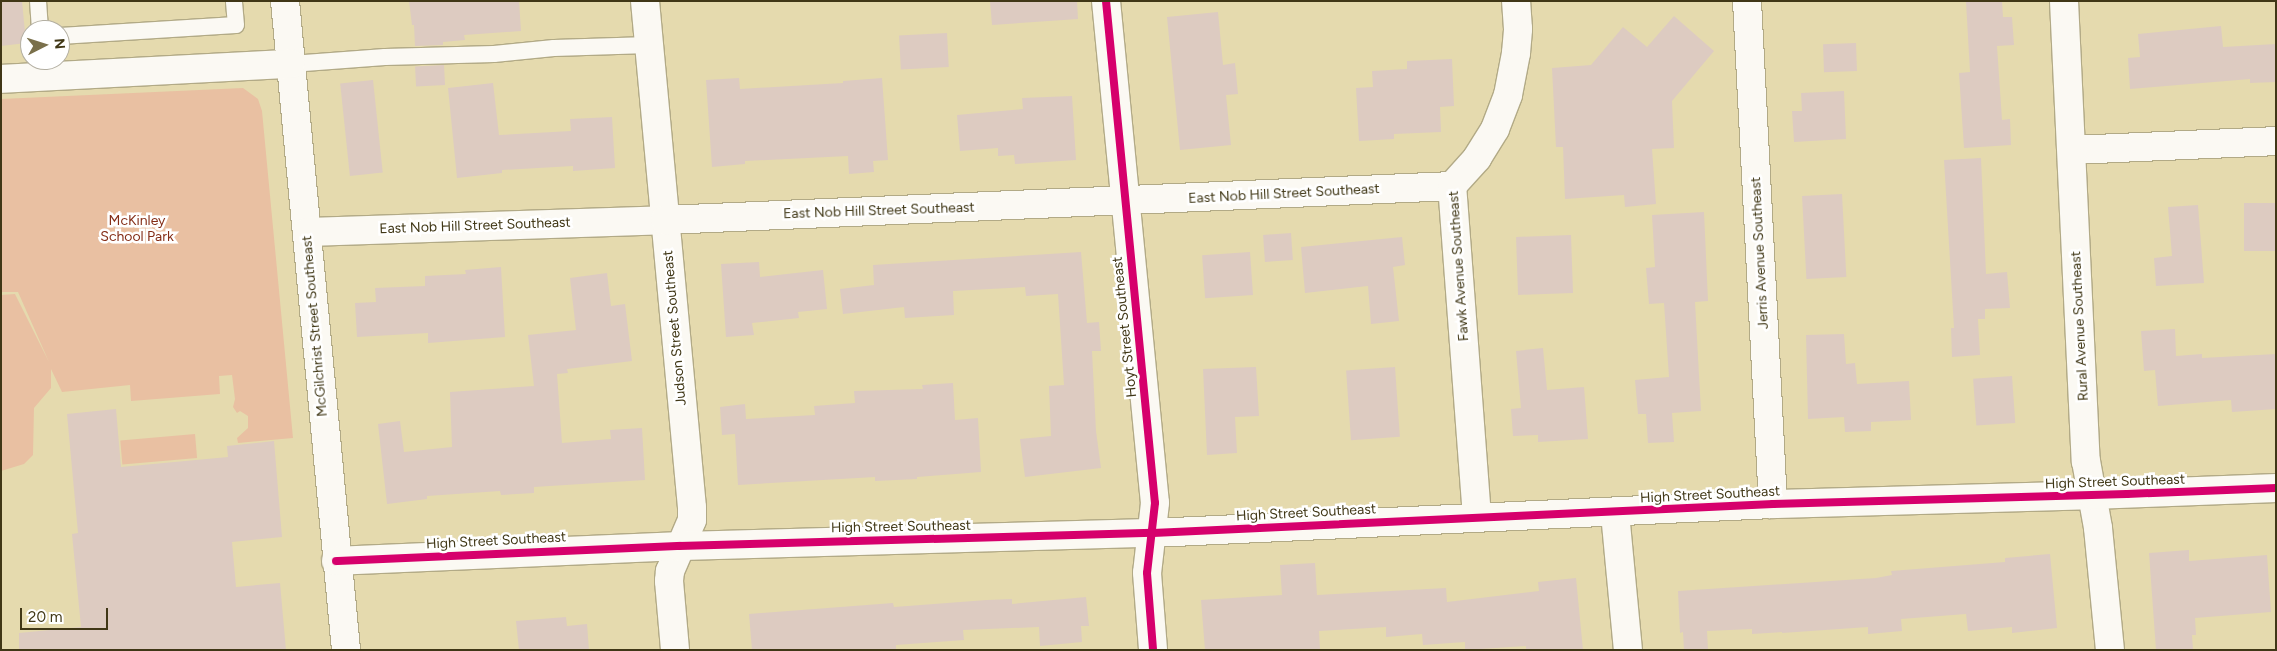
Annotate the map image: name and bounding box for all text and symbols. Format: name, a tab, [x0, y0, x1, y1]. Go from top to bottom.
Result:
north arrow	[20, 20, 70, 70]
text: N	[51, 38, 68, 50]
street label: Jerris Avenue Southeast	[1748, 176, 1772, 330]
street label: East Nob Hill Street Southeast	[1188, 181, 1380, 207]
street label: Fawk Avenue Southeast	[1445, 190, 1473, 342]
street label: East Nob Hill Street Southeast	[783, 199, 975, 223]
park label: McKinley School Park	[100, 213, 174, 246]
street label: East Nob Hill Street Southeast	[379, 214, 571, 238]
street label: McGilchrist Street Southeast	[299, 235, 331, 417]
street label: Judson Street Southeast	[660, 250, 690, 406]
street label: Rural Avenue Southeast	[2068, 251, 2092, 401]
street label: Hoyt Street Southeast	[1109, 256, 1141, 398]
street label: High Street Southeast	[2045, 471, 2185, 493]
street label: High Street Southeast	[1640, 483, 1780, 507]
street label: High Street Southeast	[1236, 501, 1376, 525]
street label: High Street Southeast	[831, 517, 971, 537]
street label: High Street Southeast	[426, 529, 566, 553]
scale bar	[22, 598, 110, 630]
text: 20 m	[28, 608, 62, 626]

